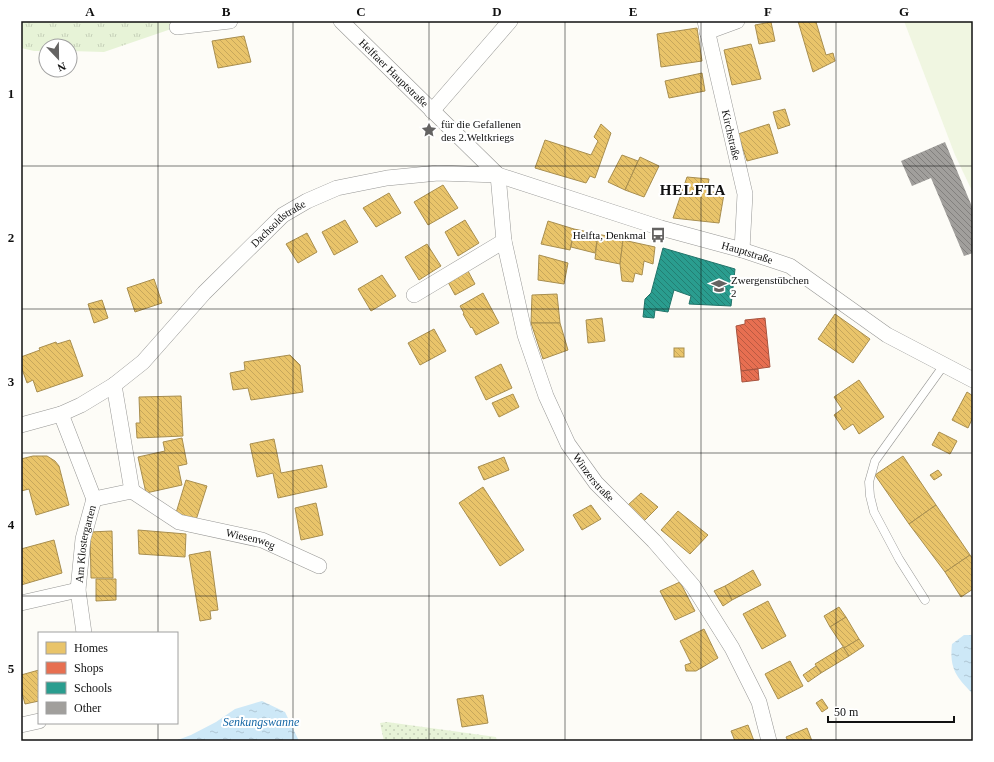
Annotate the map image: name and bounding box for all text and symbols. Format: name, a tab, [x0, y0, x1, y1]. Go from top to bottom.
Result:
text: A	[85, 4, 95, 19]
text: B	[222, 4, 231, 19]
text: C	[356, 4, 366, 19]
text: D	[492, 4, 502, 19]
text: E	[629, 4, 637, 19]
text: F	[764, 4, 772, 19]
text: G	[899, 4, 909, 19]
street label: Helftaer Hauptstraße	[357, 36, 431, 109]
north arrow	[38, 38, 78, 78]
text: N	[56, 60, 68, 74]
text: 1	[8, 86, 14, 101]
street label: Kirchstraße	[720, 109, 743, 161]
place label: für die Gefallenen des 2.Weltkriegs	[441, 118, 522, 143]
place icon: für die Gefallenen des 2.Weltkriegs	[420, 121, 438, 139]
district label: HELFTA	[660, 182, 726, 198]
street label: Dachsoldstraße	[248, 197, 308, 250]
bus stop icon: Helfta, Denkmal	[649, 226, 667, 244]
place label: Helfta, Denkmal	[573, 229, 646, 241]
text: 2	[8, 230, 14, 245]
street label: Hauptstraße	[720, 239, 775, 266]
place label: Zwergenstübchen 2	[731, 274, 809, 299]
school or university icon: Zwergenstübchen 2	[710, 277, 728, 295]
text: 3	[8, 374, 15, 389]
street label: Winzerstraße	[571, 451, 617, 504]
street label: Am Klostergarten	[73, 503, 98, 584]
text: 4	[8, 517, 15, 532]
street label: Wiesenweg	[225, 526, 278, 552]
legend	[38, 632, 178, 724]
text: Homes	[74, 641, 108, 655]
text: 5	[8, 661, 15, 676]
text: Shops	[74, 661, 104, 675]
text: Schools	[74, 681, 112, 695]
scale bar	[828, 698, 954, 724]
text: Other	[74, 701, 101, 715]
text: 50 m	[834, 705, 859, 719]
water label: Senkungswanne	[223, 715, 300, 729]

